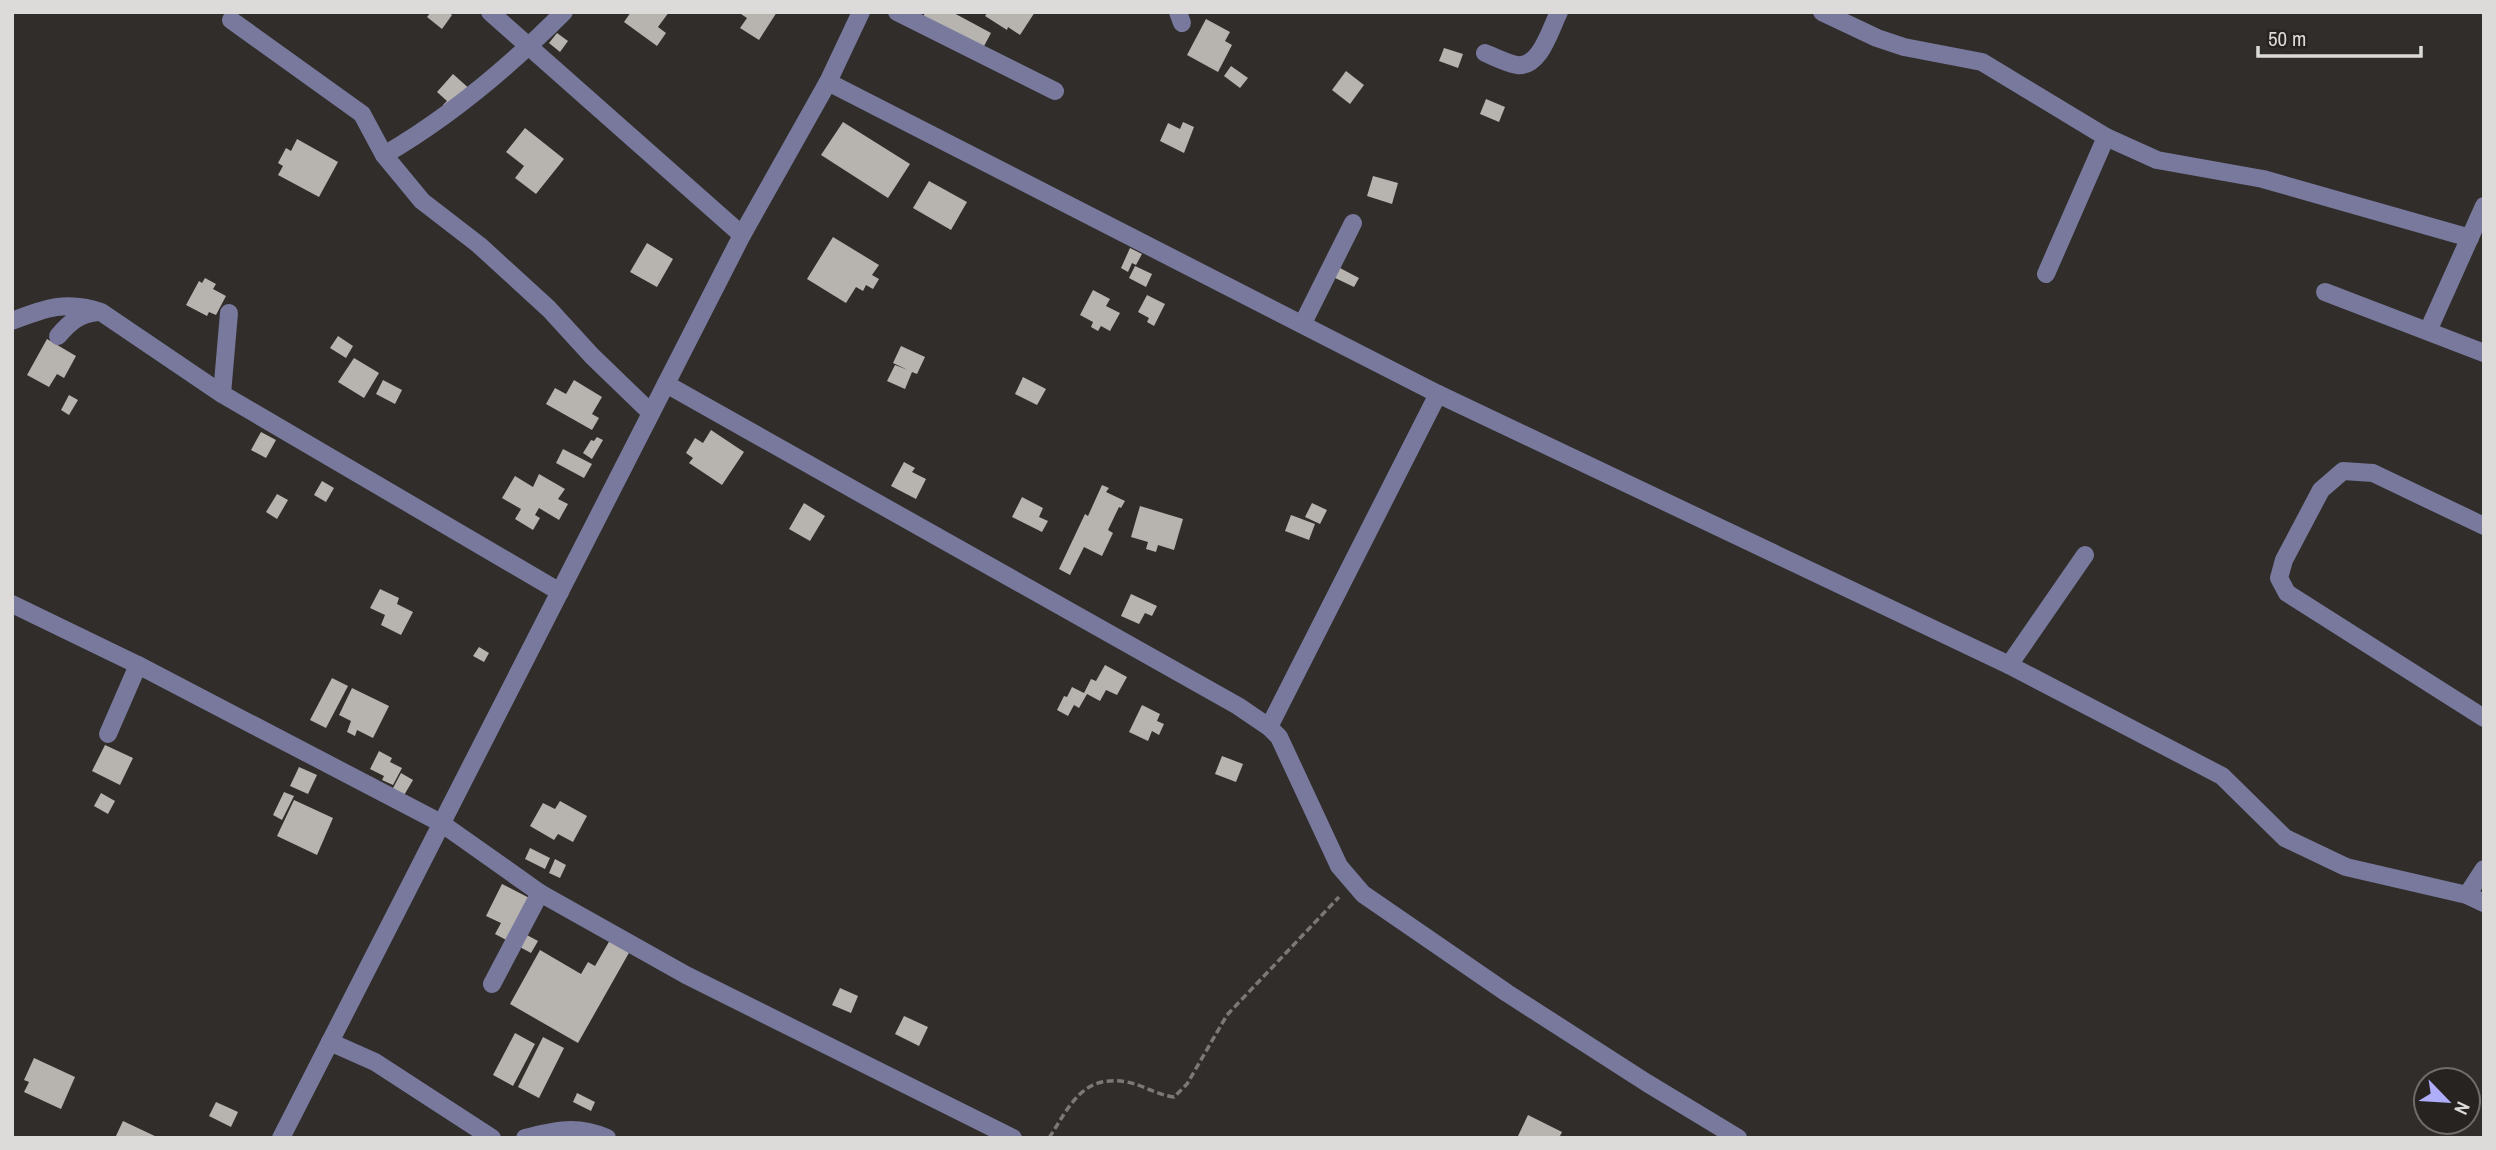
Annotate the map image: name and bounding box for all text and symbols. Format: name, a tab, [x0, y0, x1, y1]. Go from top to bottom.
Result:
scale bar	[2258, 14, 2421, 58]
text: 50 m	[2268, 24, 2306, 53]
north arrow	[2412, 1066, 2482, 1136]
text: N	[2448, 1098, 2477, 1119]

